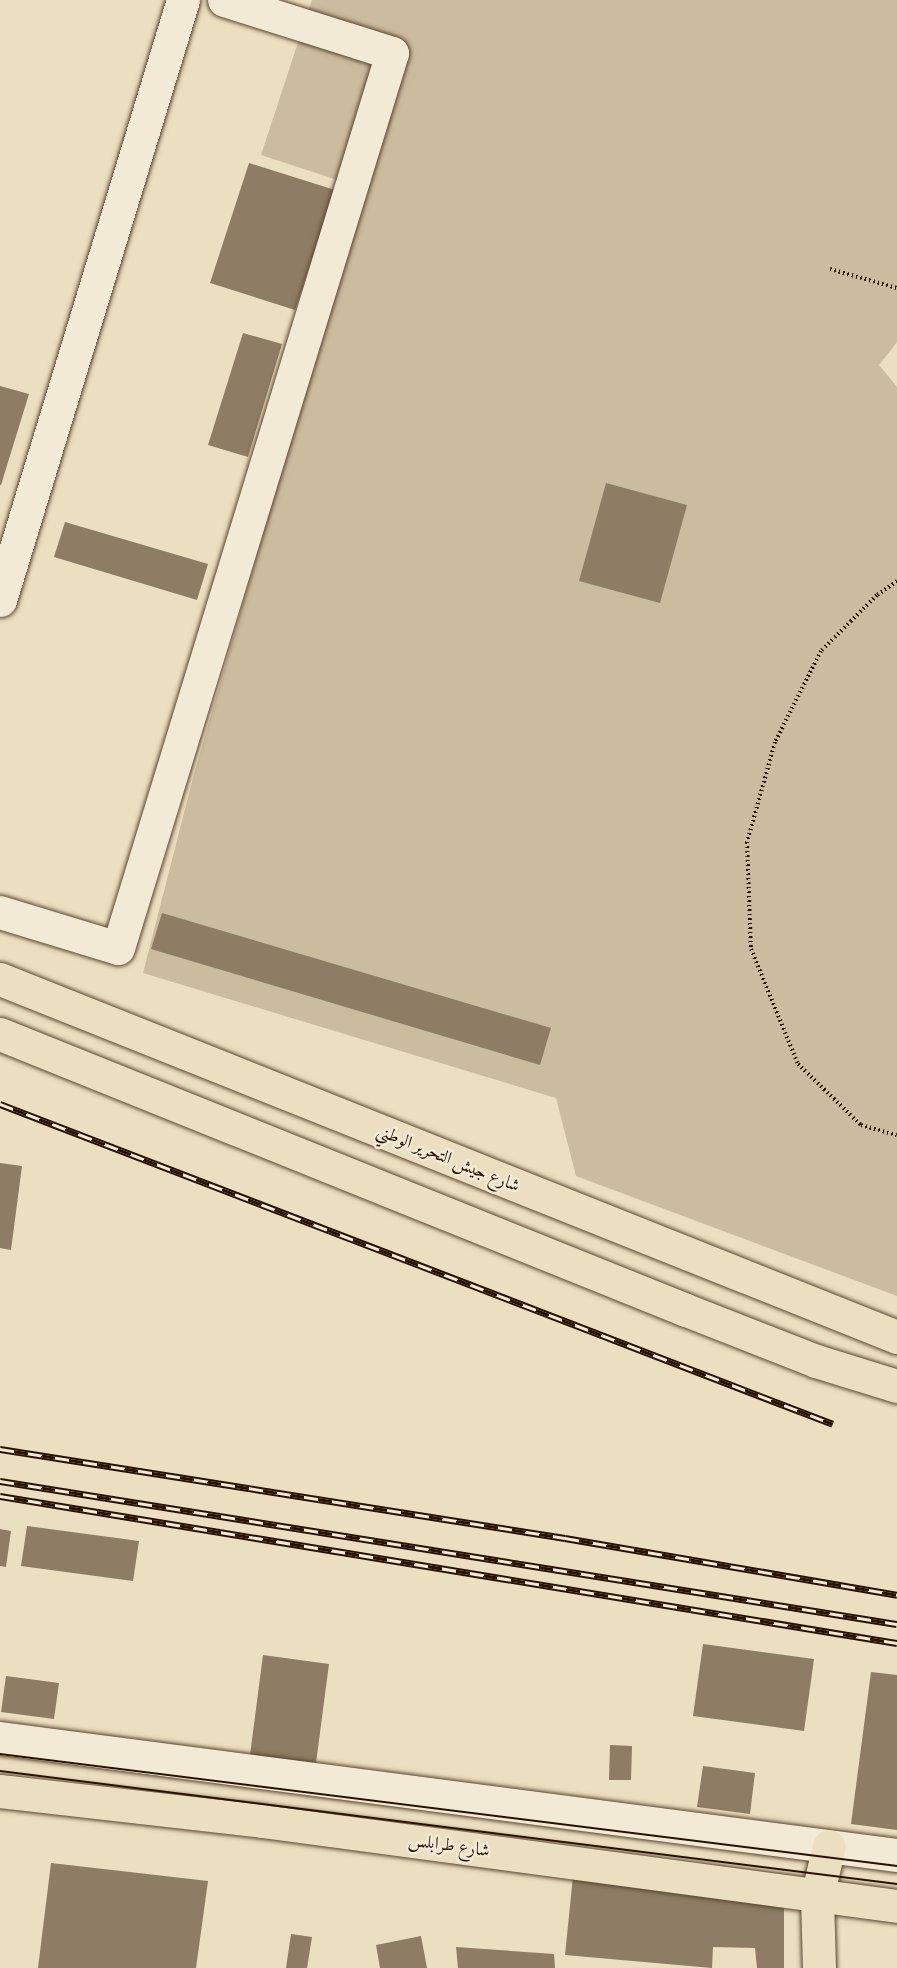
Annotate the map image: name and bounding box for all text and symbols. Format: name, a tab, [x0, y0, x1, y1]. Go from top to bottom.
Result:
street label: شارع جيش التحرير الوطني	[373, 1120, 523, 1198]
street label: شارع طرابلس	[407, 1830, 491, 1862]

